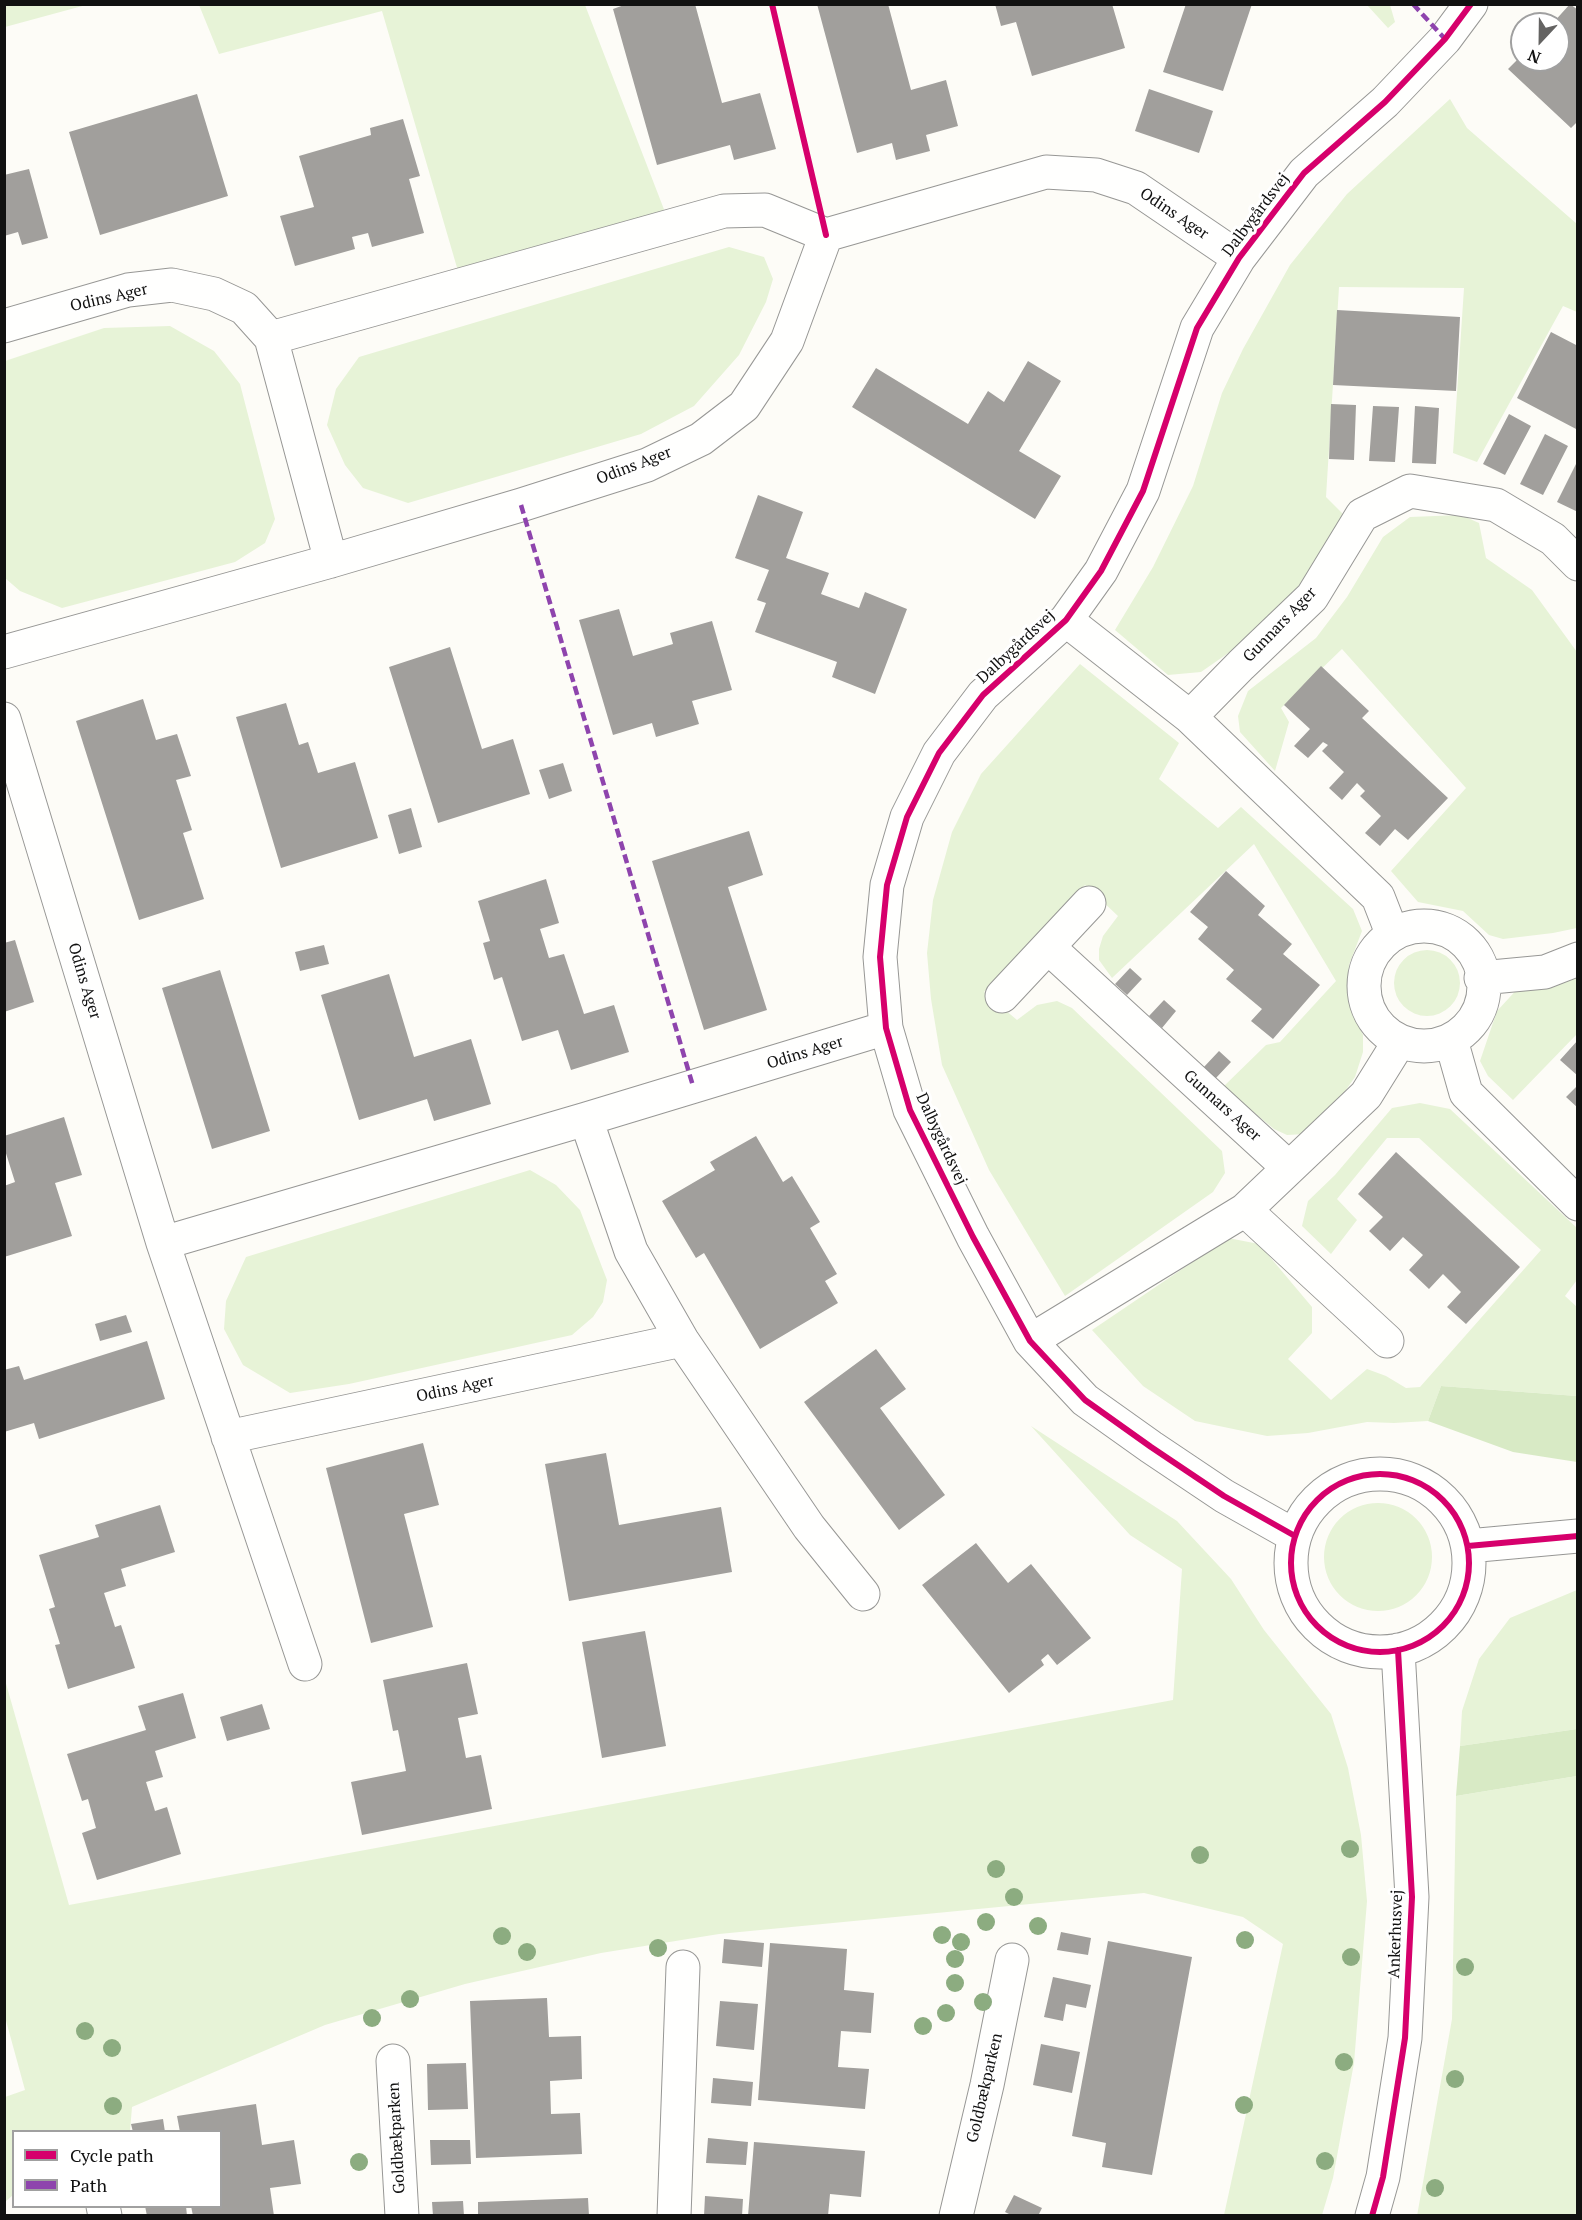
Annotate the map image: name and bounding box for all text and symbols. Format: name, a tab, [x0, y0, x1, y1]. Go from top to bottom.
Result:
north arrow	[1510, 12, 1570, 72]
text: N	[1524, 44, 1544, 69]
street label: Dalbygårdsvej	[1218, 170, 1294, 260]
street label: Odins Ager	[1136, 184, 1212, 244]
street label: Odins Ager	[68, 280, 150, 316]
street label: Odins Ager	[594, 443, 674, 489]
street label: Gunnars Ager	[1239, 583, 1321, 667]
street label: Dalbygårdsvej	[973, 606, 1059, 688]
street label: Odins Ager	[63, 941, 105, 1021]
street label: Odins Ager	[765, 1032, 845, 1074]
street label: Gunnars Ager	[1179, 1066, 1265, 1146]
street label: Dalbygårdsvej	[911, 1090, 971, 1188]
street label: Odins Ager	[414, 1371, 496, 1407]
street label: Ankerhusvej	[1385, 1889, 1407, 1979]
street label: Goldbækparken	[963, 2031, 1007, 2145]
street label: Goldbækparken	[384, 2082, 410, 2194]
legend	[12, 2130, 222, 2208]
text: Cycle path	[70, 2143, 154, 2167]
text: Path	[70, 2173, 107, 2197]

